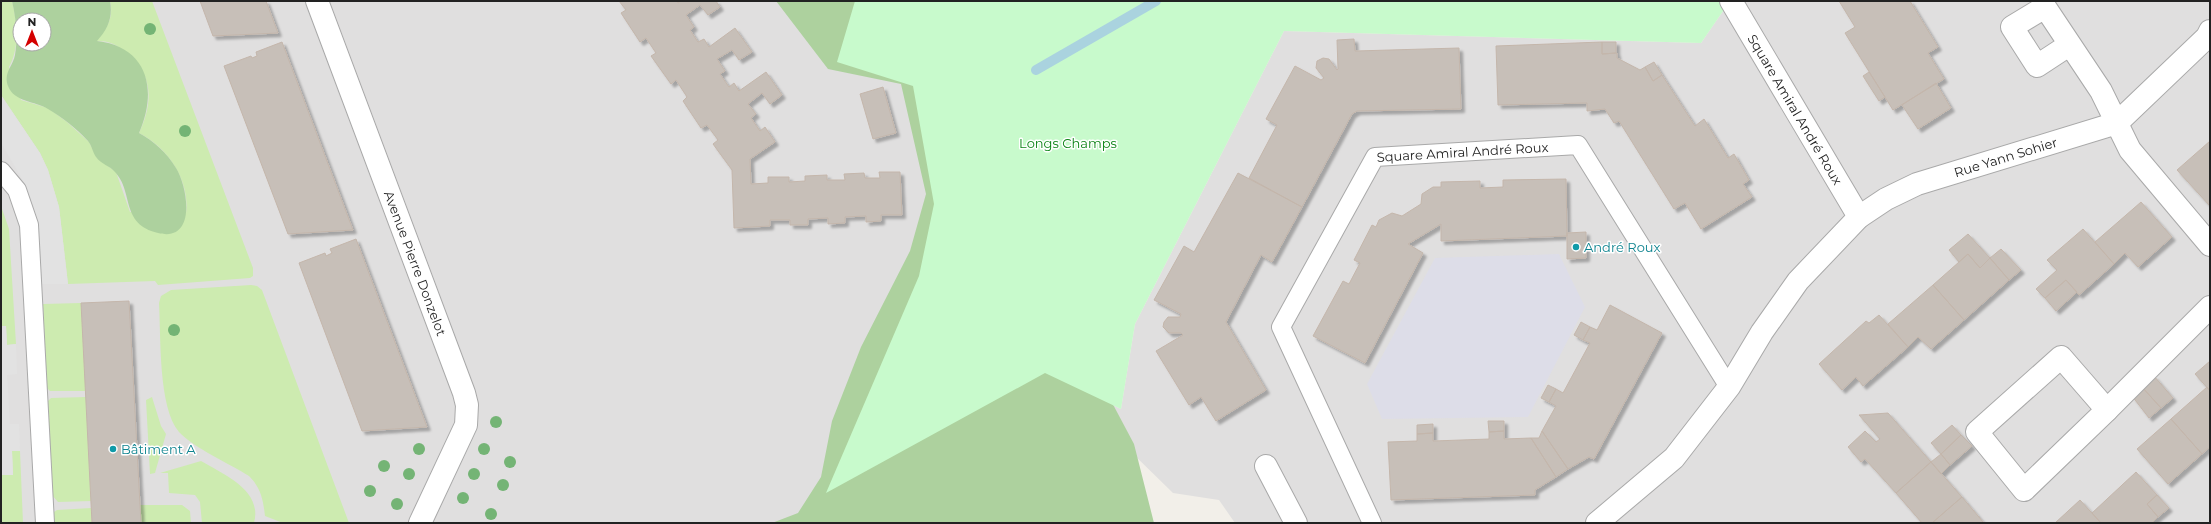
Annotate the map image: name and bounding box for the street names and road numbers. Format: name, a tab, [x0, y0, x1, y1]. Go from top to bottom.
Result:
street label: Square Amiral André Roux	[1745, 31, 1846, 188]
street label: Rue Yann Sohier	[1952, 134, 2059, 180]
street label: Square Amiral André Roux	[1376, 139, 1549, 165]
street label: Avenue Pierre Donzelot	[381, 188, 450, 338]

